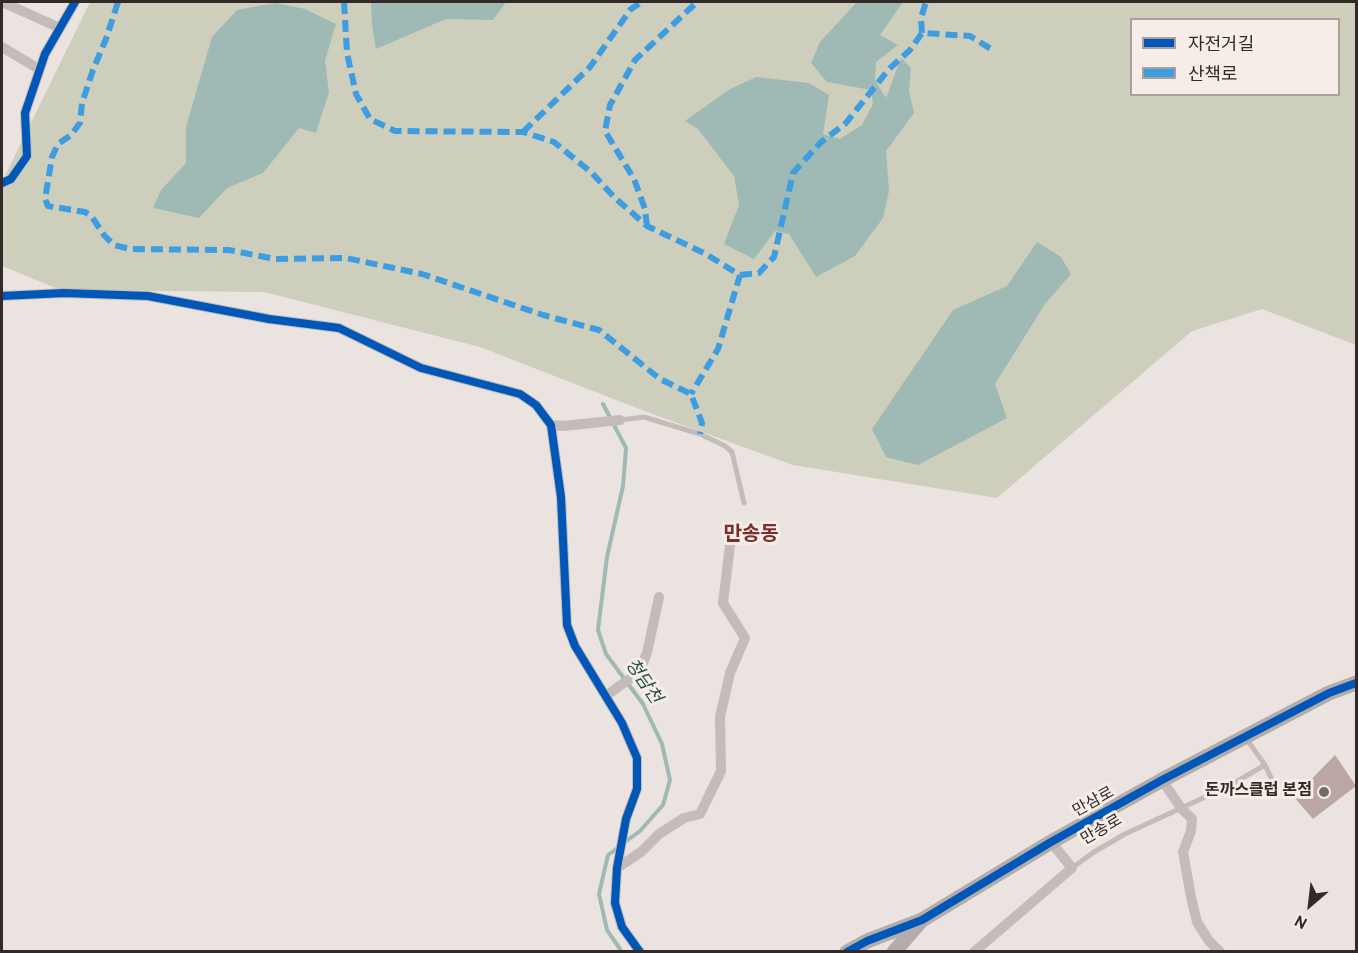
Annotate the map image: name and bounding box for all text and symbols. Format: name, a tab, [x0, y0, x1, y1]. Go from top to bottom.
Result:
legend	[1130, 18, 1340, 96]
text: 자전거길	[1188, 34, 1254, 57]
text: 산책로	[1188, 64, 1238, 87]
district label: 만송동	[723, 524, 779, 548]
water label: 청담천	[619, 655, 665, 709]
place label: 돈까스클럽 본점	[1205, 782, 1312, 802]
street label: 만삼로	[1070, 784, 1118, 822]
marker: 돈까스클럽 본점	[1317, 785, 1331, 799]
street label: 만송로	[1078, 812, 1126, 850]
north arrow	[1280, 875, 1340, 935]
text: N	[1292, 909, 1311, 932]

